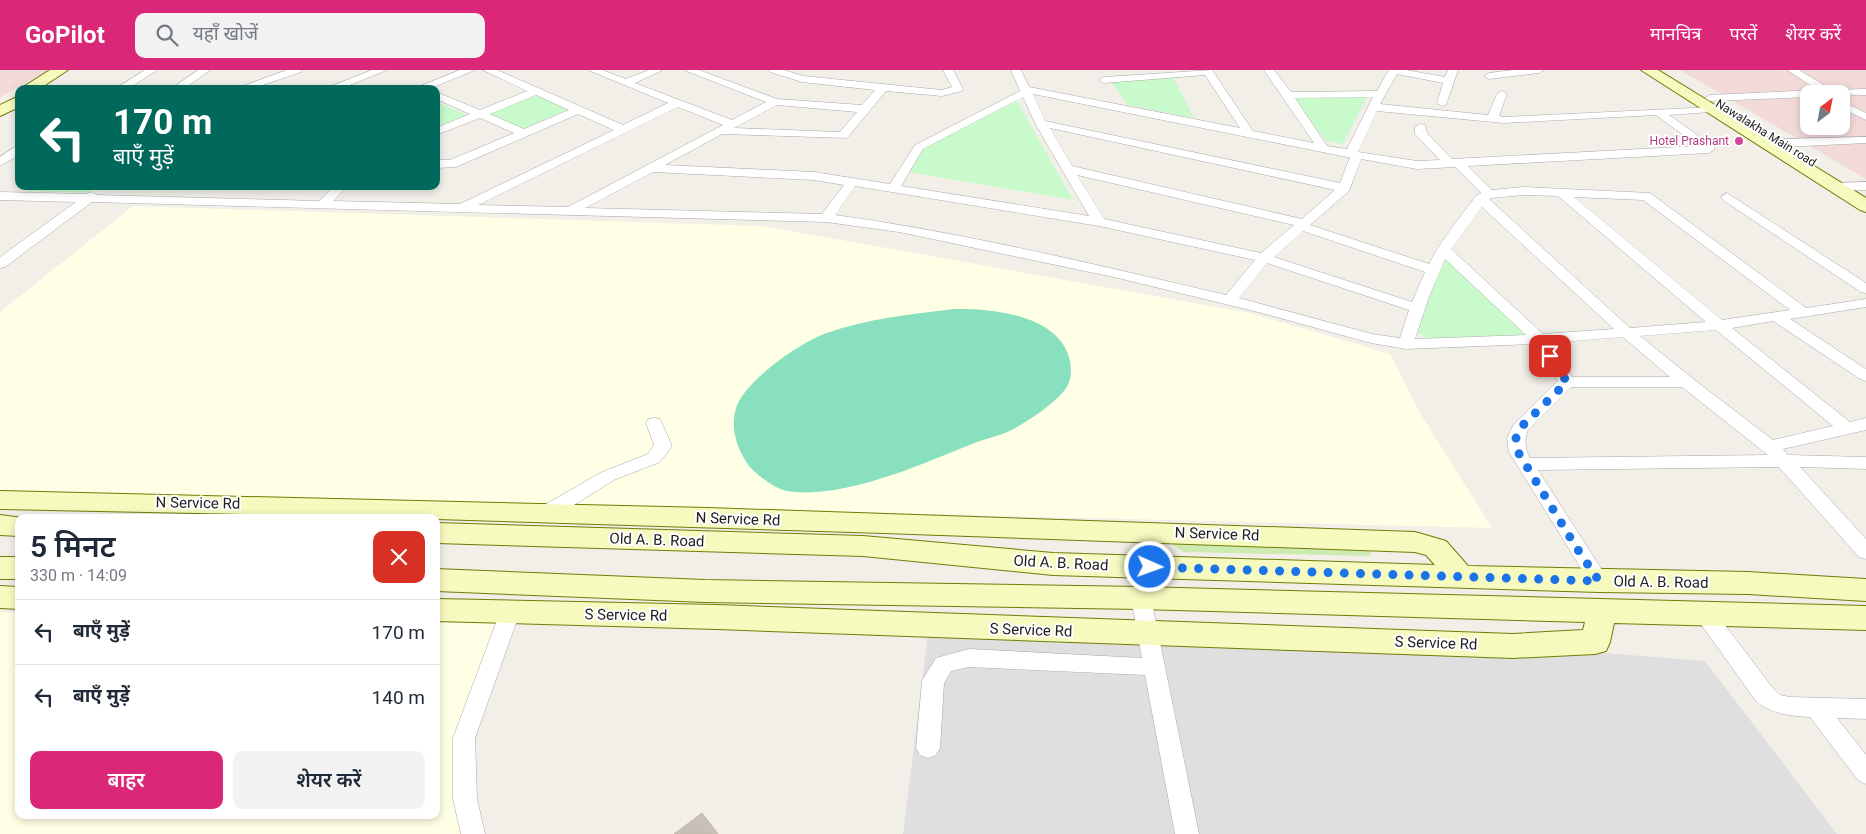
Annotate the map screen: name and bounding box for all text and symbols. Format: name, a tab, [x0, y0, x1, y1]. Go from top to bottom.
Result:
search box	[135, 13, 485, 58]
text: GoPilot	[25, 21, 105, 49]
icon: search	[153, 21, 181, 49]
text: यहाँ खोजें	[193, 22, 258, 45]
text: मानचित्र	[1650, 23, 1701, 44]
text: परतें	[1729, 23, 1757, 44]
text: शेयर करें	[1785, 23, 1841, 44]
north arrow	[1800, 85, 1850, 135]
map controls	[1800, 85, 1850, 135]
street label: Nawalakha Main road	[1713, 96, 1819, 170]
text: 170 m	[113, 102, 212, 143]
icon: left	[30, 105, 95, 170]
place label: Hotel Prashant	[1650, 134, 1729, 148]
marker: Hotel Prashant	[1733, 135, 1745, 147]
text: बाएँ मुड़ें	[113, 144, 174, 169]
pin	[1529, 335, 1571, 377]
icon: arrive	[1536, 342, 1564, 370]
street label: N Service Rd	[156, 493, 240, 513]
street label: N Service Rd	[695, 509, 781, 529]
street label: N Service Rd	[1174, 524, 1260, 544]
text: 5 मिनट	[30, 529, 116, 564]
street label: Old A. B. Road	[609, 529, 705, 551]
button: close	[373, 531, 425, 583]
position arrow	[1123, 540, 1175, 592]
street label: Old A. B. Road	[1013, 552, 1109, 574]
text: 330 m · 14:09	[30, 566, 127, 585]
street label: Old A. B. Road	[1613, 572, 1709, 592]
street label: S Service Rd	[584, 605, 668, 625]
icon: left	[30, 618, 58, 646]
text: बाएँ मुड़ें	[73, 619, 130, 642]
street label: S Service Rd	[989, 620, 1073, 640]
text: 170 m	[372, 621, 425, 644]
street label: S Service Rd	[1394, 633, 1478, 653]
icon: left	[30, 683, 58, 711]
text: बाएँ मुड़ें	[73, 684, 130, 707]
text: 140 m	[372, 686, 425, 709]
button: बाहर	[30, 751, 223, 809]
button: शेयर करें	[233, 751, 425, 809]

